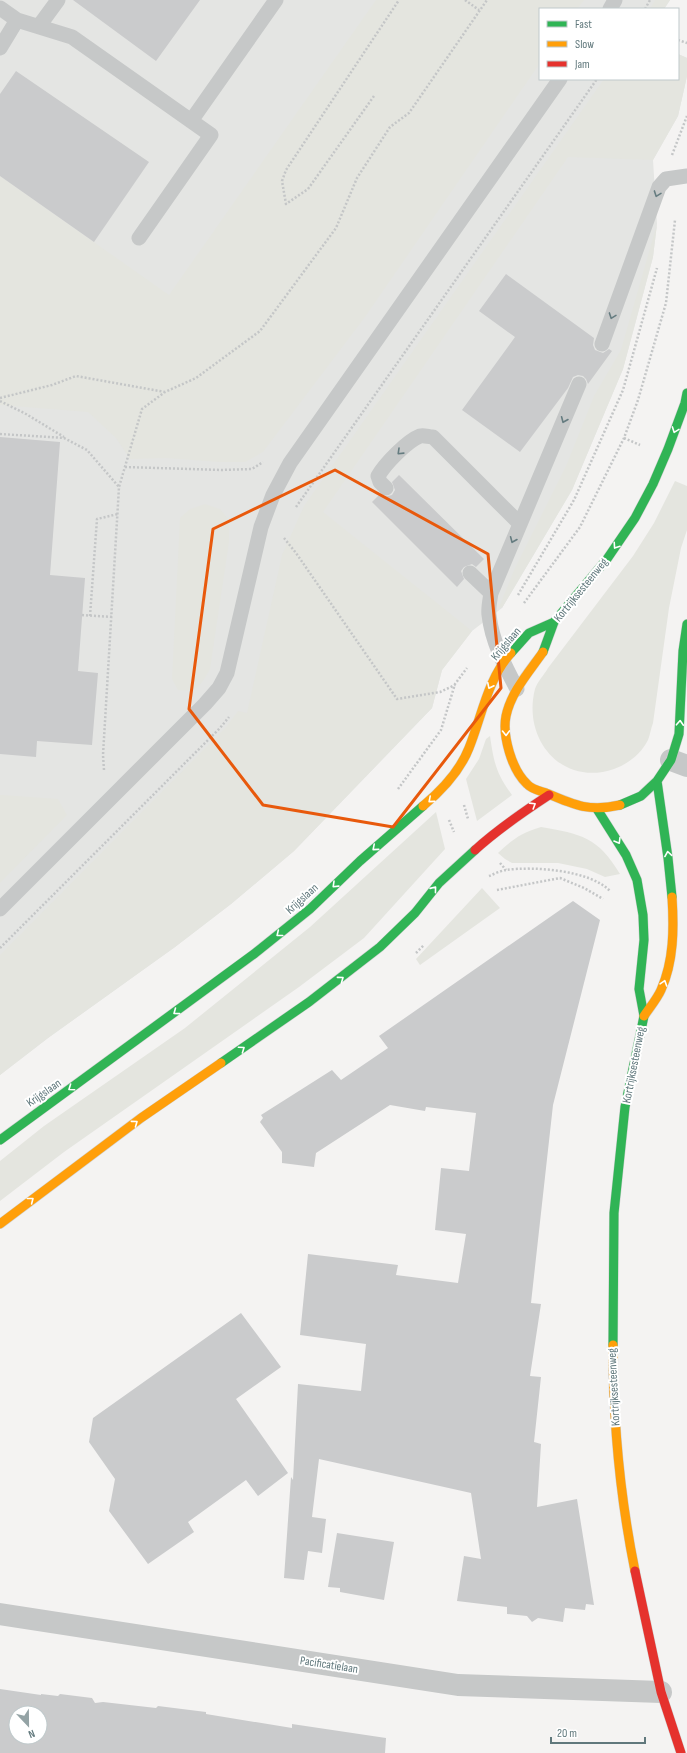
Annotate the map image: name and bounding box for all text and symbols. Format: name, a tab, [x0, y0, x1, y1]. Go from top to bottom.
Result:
legend	[539, 8, 679, 80]
text: Fast	[575, 17, 592, 32]
text: Slow	[575, 37, 594, 52]
text: Jam	[574, 57, 590, 72]
one-way arrow	[653, 190, 661, 197]
one-way arrow	[608, 313, 617, 320]
one-way arrow	[561, 416, 569, 424]
one-way arrow	[671, 427, 680, 434]
one-way arrow	[397, 447, 405, 455]
one-way arrow	[510, 536, 518, 543]
one-way arrow	[614, 541, 621, 548]
street label: Kortrijksesteenweg	[551, 555, 611, 625]
street label: Krijgslaan	[488, 624, 524, 664]
one-way arrow	[487, 682, 495, 690]
one-way arrow	[675, 720, 684, 726]
one-way arrow	[502, 730, 510, 736]
one-way arrow	[428, 795, 435, 802]
one-way arrow	[529, 803, 536, 810]
one-way arrow	[614, 837, 621, 844]
one-way arrow	[372, 843, 379, 850]
one-way arrow	[664, 851, 673, 858]
street label: Krijgslaan	[283, 880, 321, 918]
one-way arrow	[332, 880, 340, 888]
one-way arrow	[429, 886, 436, 893]
one-way arrow	[277, 929, 284, 936]
one-way arrow	[336, 977, 343, 984]
one-way arrow	[659, 980, 667, 987]
one-way arrow	[173, 1007, 180, 1014]
street label: Kortrijksesteenweg	[619, 1025, 649, 1105]
one-way arrow	[238, 1046, 245, 1054]
street label: Krijgslaan	[24, 1076, 64, 1110]
one-way arrow	[68, 1084, 75, 1091]
one-way arrow	[131, 1120, 138, 1128]
one-way arrow	[26, 1198, 33, 1205]
street label: Kortrijksesteenweg	[604, 1348, 624, 1426]
street label: Pacificatielaan	[299, 1653, 359, 1677]
north arrow	[8, 1705, 48, 1745]
scale bar	[551, 1719, 645, 1745]
text: 20 m	[557, 1726, 577, 1741]
text: N	[26, 1727, 37, 1741]

